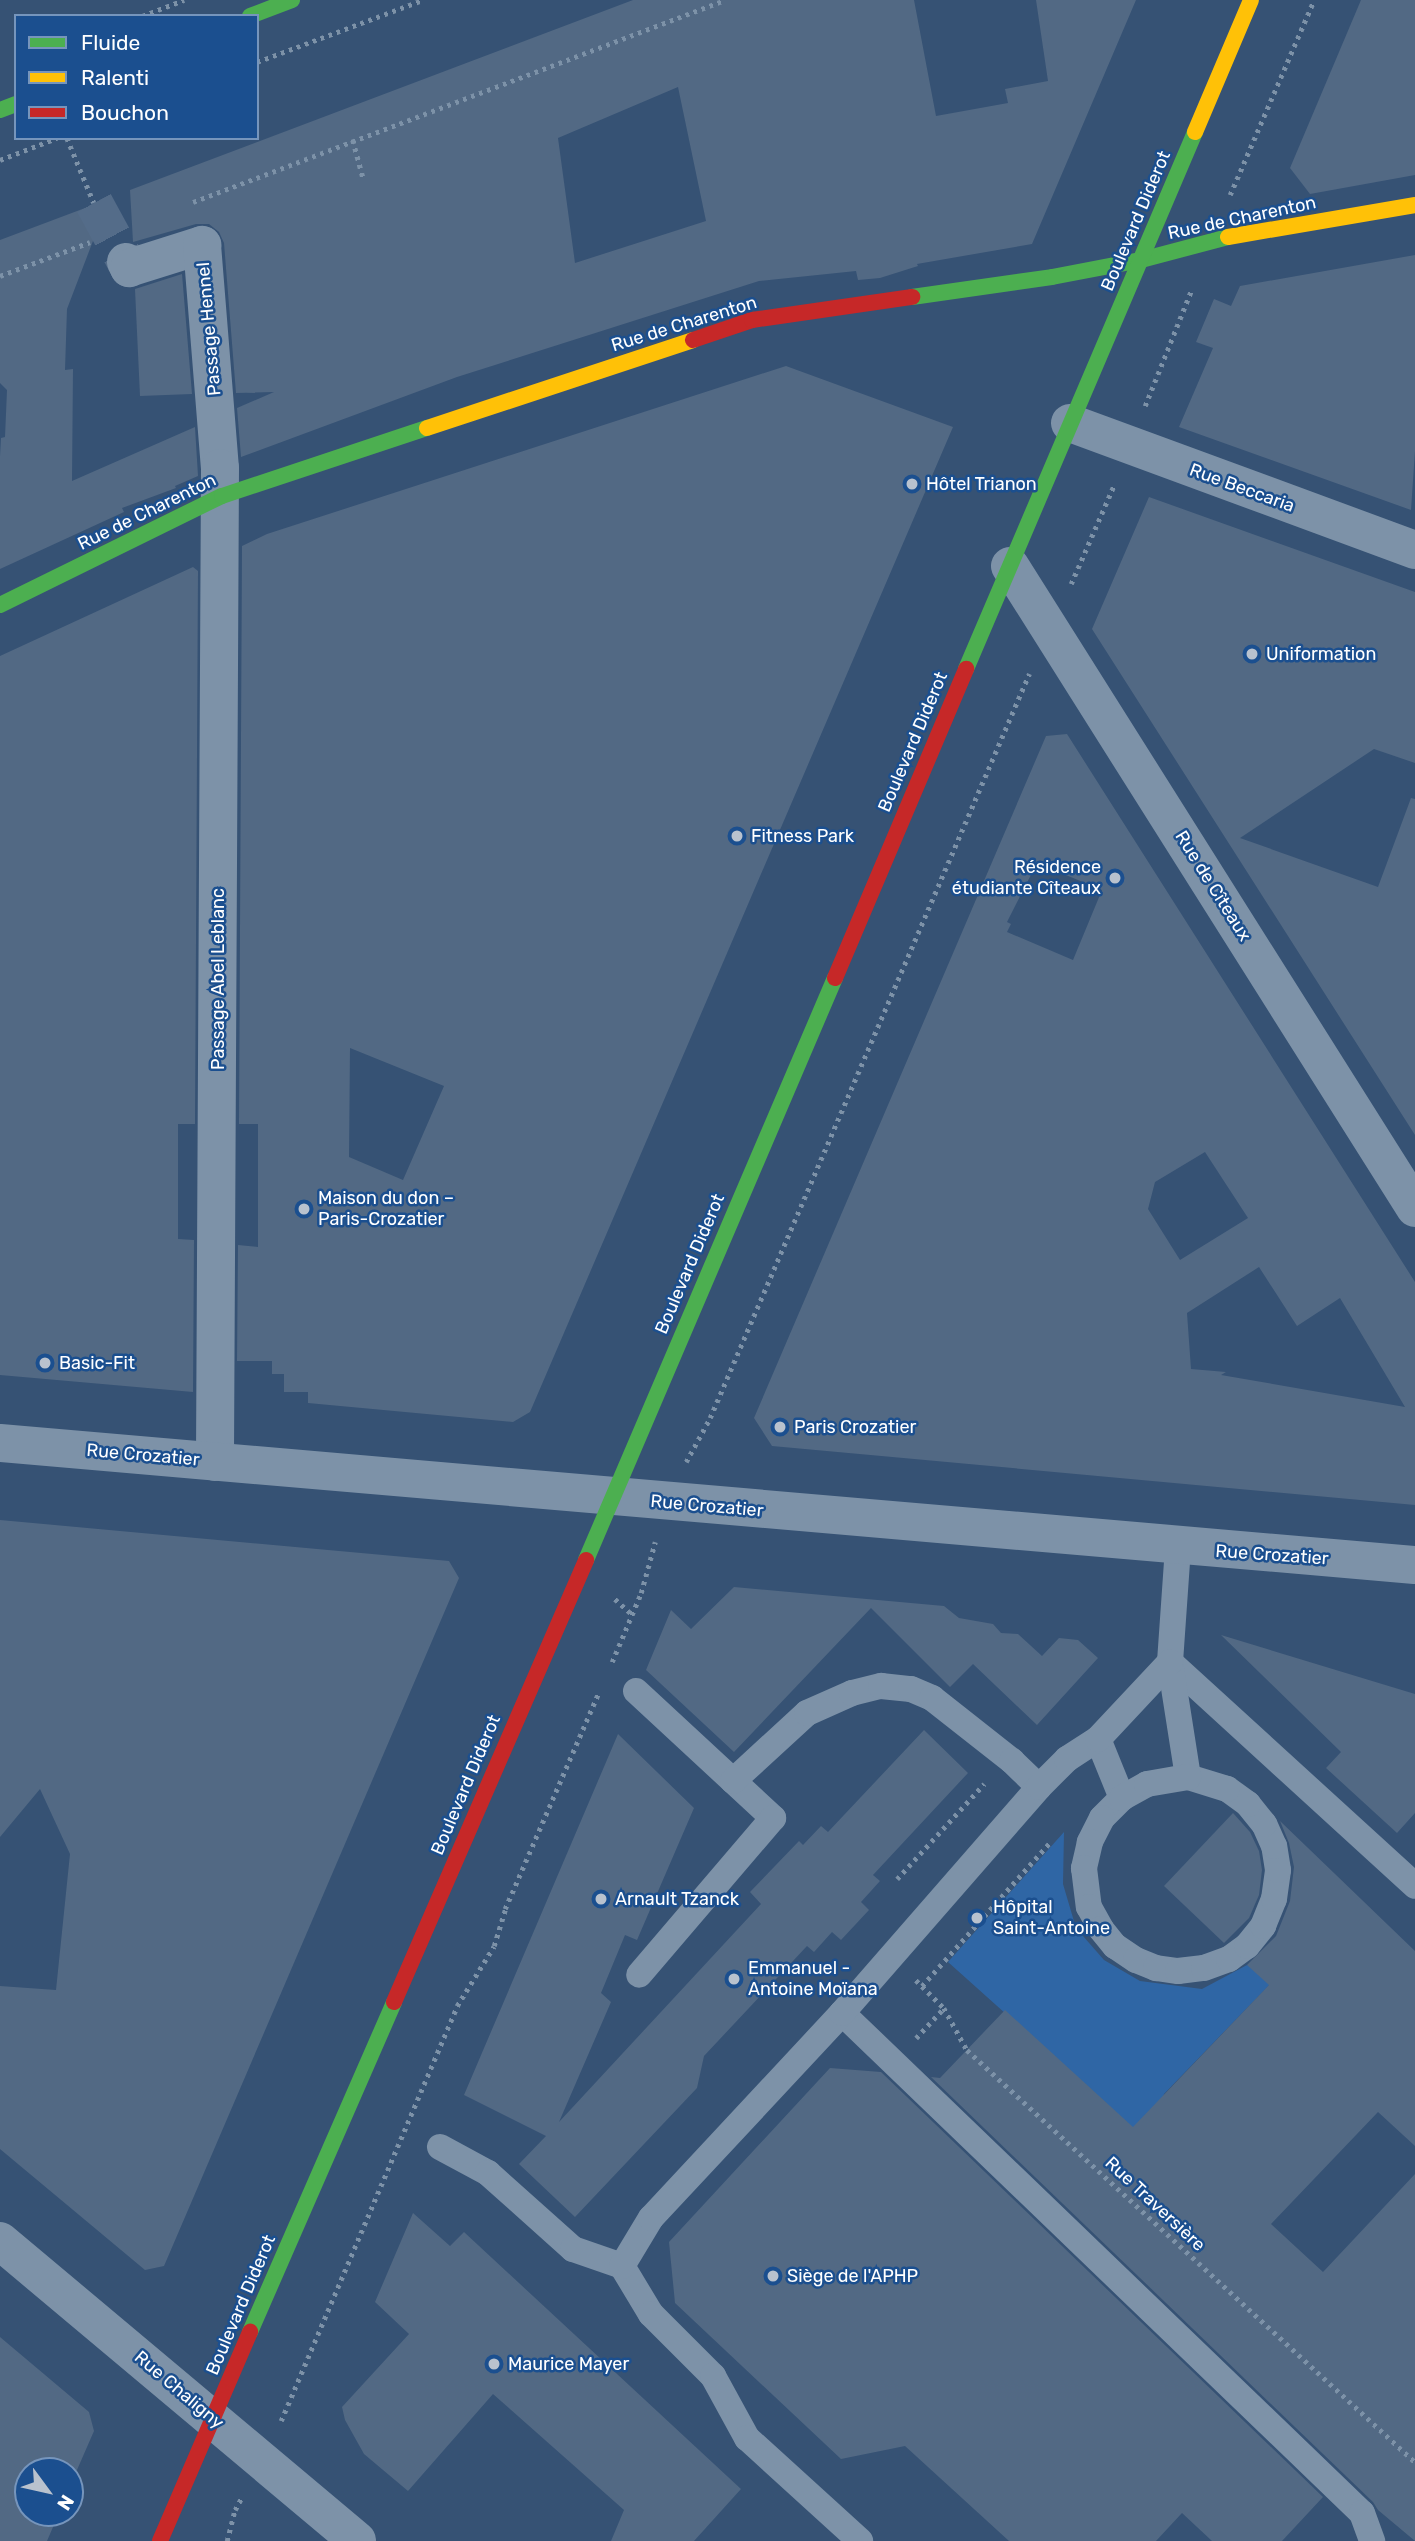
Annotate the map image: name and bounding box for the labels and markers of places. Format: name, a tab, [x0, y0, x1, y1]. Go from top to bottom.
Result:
place label: Hôtel Trianon	[926, 473, 1037, 495]
marker: Hôtel Trianon	[904, 476, 920, 492]
place label: Uniformation	[1266, 643, 1376, 665]
marker: Uniformation	[1244, 646, 1260, 662]
place label: Fitness Park	[751, 825, 854, 847]
marker: Fitness Park	[729, 828, 745, 844]
place label: Résidence étudiante Cîteaux	[952, 857, 1101, 900]
marker: Résidence étudiante Cîteaux	[1107, 870, 1123, 886]
place label: Maison du don – Paris-Crozatier	[318, 1188, 454, 1230]
marker: Maison du don – Paris-Crozatier	[296, 1201, 312, 1217]
place label: Basic-Fit	[59, 1352, 135, 1374]
marker: Basic-Fit	[37, 1355, 53, 1371]
place label: Paris Crozatier	[794, 1416, 916, 1438]
marker: Paris Crozatier	[772, 1419, 788, 1435]
place label: Arnault Tzanck	[615, 1888, 740, 1910]
marker: Arnault Tzanck	[593, 1891, 609, 1907]
place label: Hôpital Saint-Antoine	[993, 1897, 1110, 1940]
marker: Hôpital Saint-Antoine	[967, 1908, 987, 1928]
place label: Emmanuel - Antoine Moïana	[748, 1958, 878, 2000]
marker: Emmanuel - Antoine Moïana	[726, 1971, 742, 1987]
place label: Siège de l'APHP	[787, 2265, 918, 2287]
marker: Siège de l'APHP	[765, 2268, 781, 2284]
place label: Maurice Mayer	[508, 2353, 629, 2375]
marker: Maurice Mayer	[486, 2356, 502, 2372]

